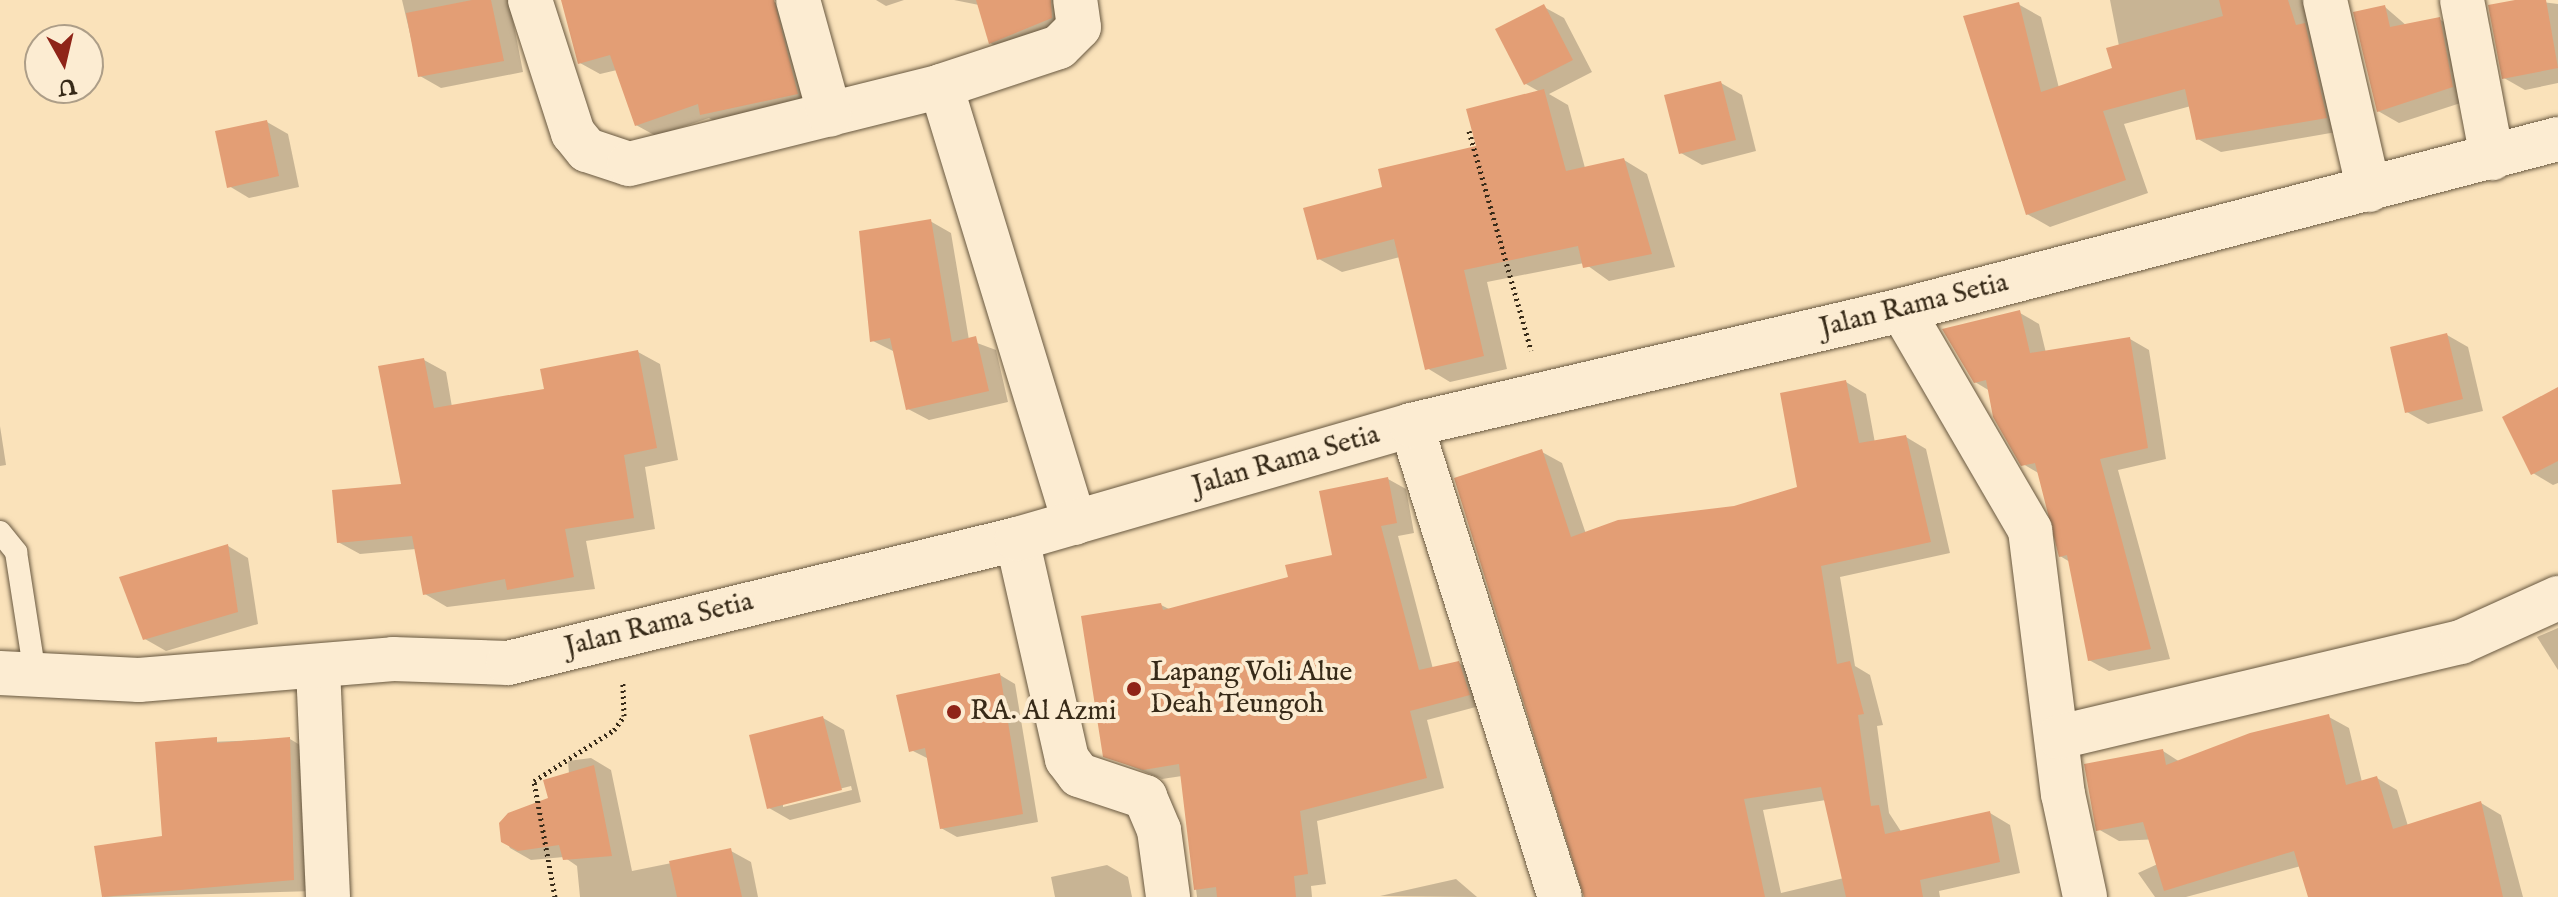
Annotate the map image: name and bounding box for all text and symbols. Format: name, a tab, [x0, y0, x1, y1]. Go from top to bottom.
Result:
north arrow	[24, 24, 104, 104]
text: U	[56, 71, 78, 101]
street label: Jalan Rama Setia	[1816, 266, 2012, 346]
street label: Jalan Rama Setia	[1189, 418, 1383, 504]
street label: Jalan Rama Setia	[561, 585, 757, 665]
place label: Lapang Voli Alue Deah Teungoh	[1150, 656, 1352, 722]
marker: Lapang Voli Alue Deah Teungoh	[1125, 680, 1143, 698]
place label: RA. Al Azmi	[970, 695, 1116, 729]
marker: RA. Al Azmi	[945, 703, 963, 721]

